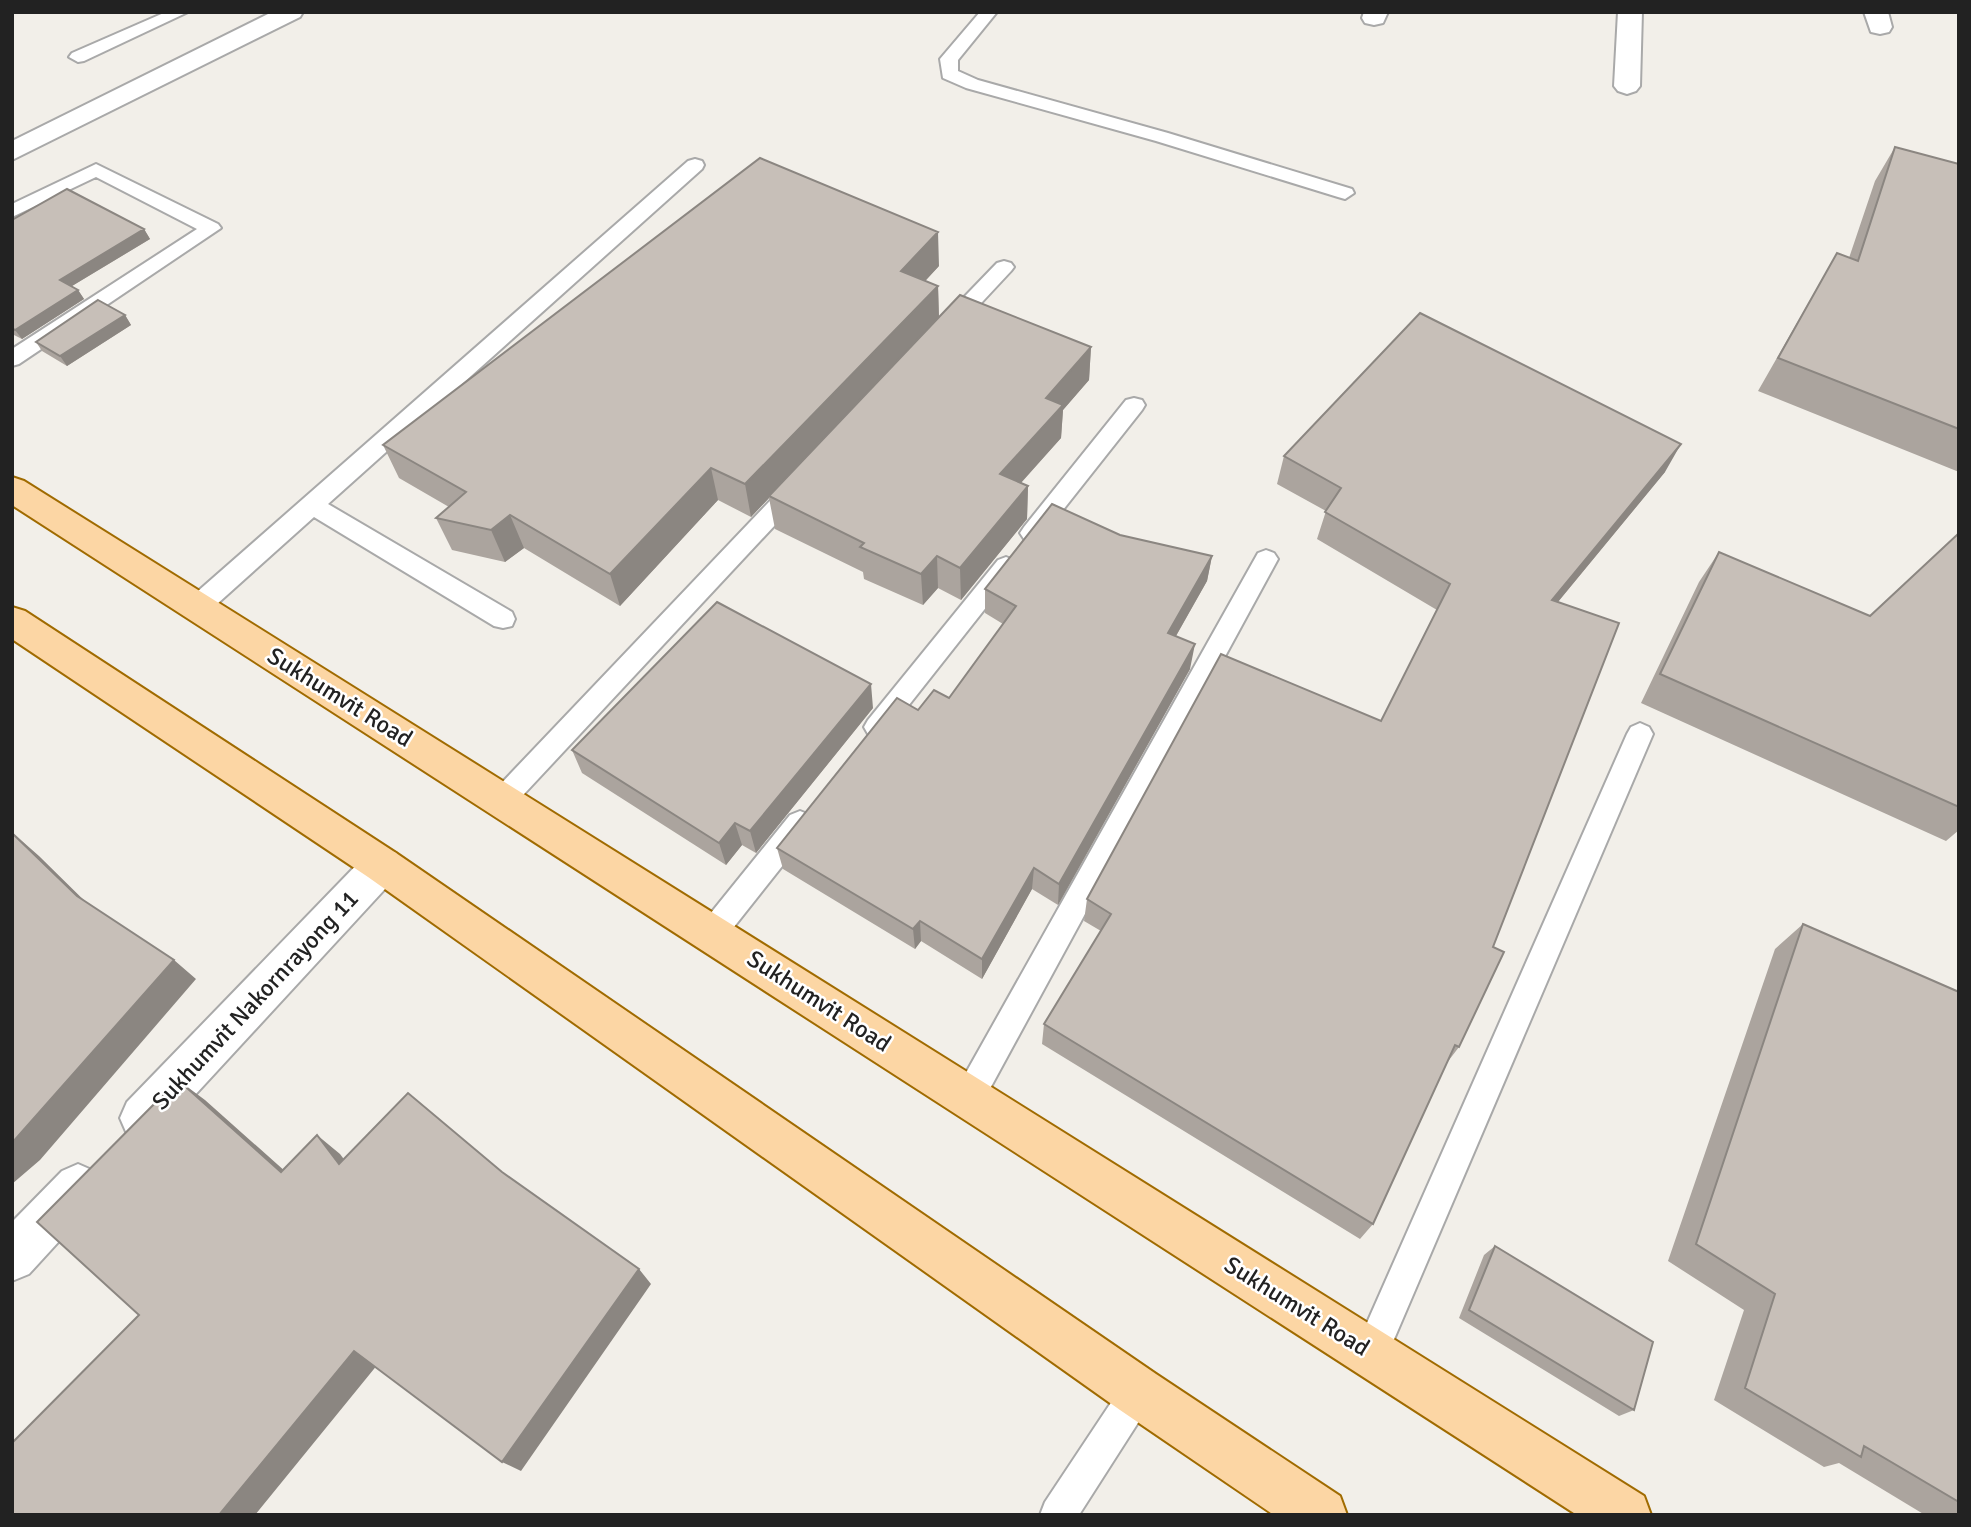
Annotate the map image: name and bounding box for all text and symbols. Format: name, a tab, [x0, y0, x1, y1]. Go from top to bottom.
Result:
street label: Sukhumvit Road	[262, 640, 418, 754]
street label: Sukhumvit Nakornrayong 11	[145, 884, 365, 1116]
street label: Sukhumvit Road	[741, 943, 897, 1059]
street label: Sukhumvit Road	[1219, 1249, 1375, 1363]

